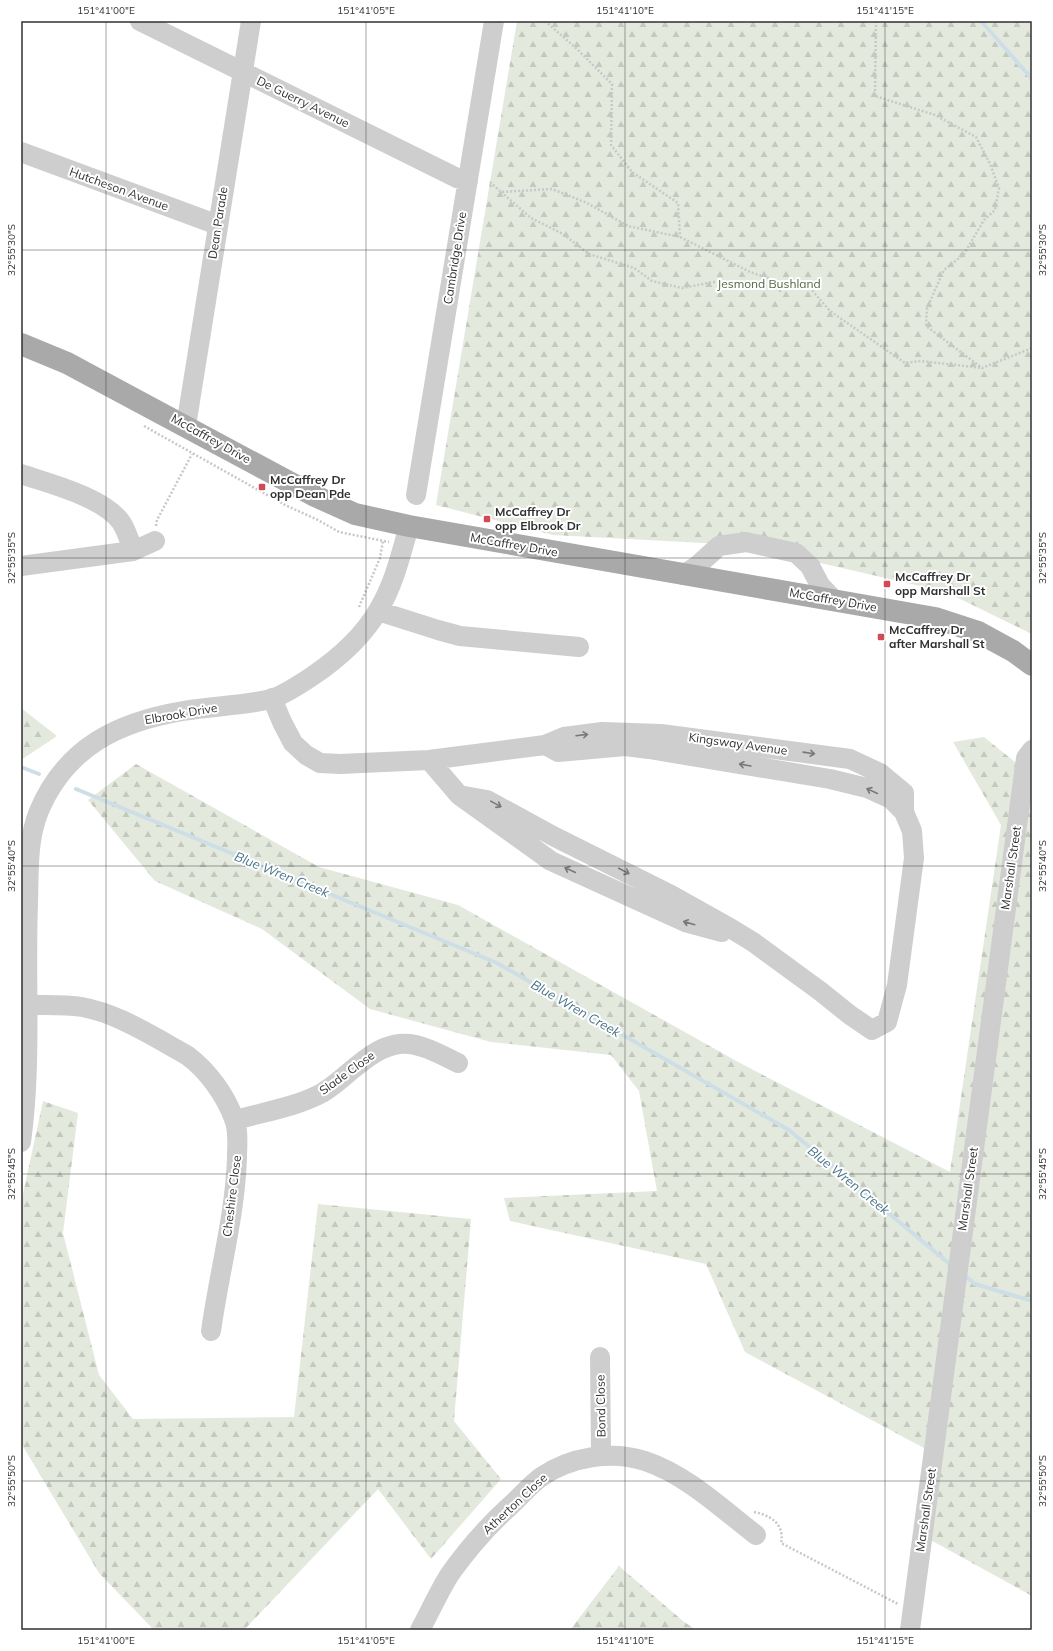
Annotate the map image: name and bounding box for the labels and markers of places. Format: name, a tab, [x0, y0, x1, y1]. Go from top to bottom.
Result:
place label: McCaffrey Dr opp Dean Pde	[270, 472, 351, 501]
marker: McCaffrey Dr opp Dean Pde	[257, 482, 267, 492]
place label: McCaffrey Dr opp Elbrook Dr	[495, 504, 581, 533]
marker: McCaffrey Dr opp Elbrook Dr	[482, 514, 492, 524]
place label: McCaffrey Dr opp Marshall St	[895, 569, 986, 598]
marker: McCaffrey Dr opp Marshall St	[882, 579, 892, 589]
place label: McCaffrey Dr after Marshall St	[889, 622, 985, 651]
marker: McCaffrey Dr after Marshall St	[876, 632, 886, 642]

